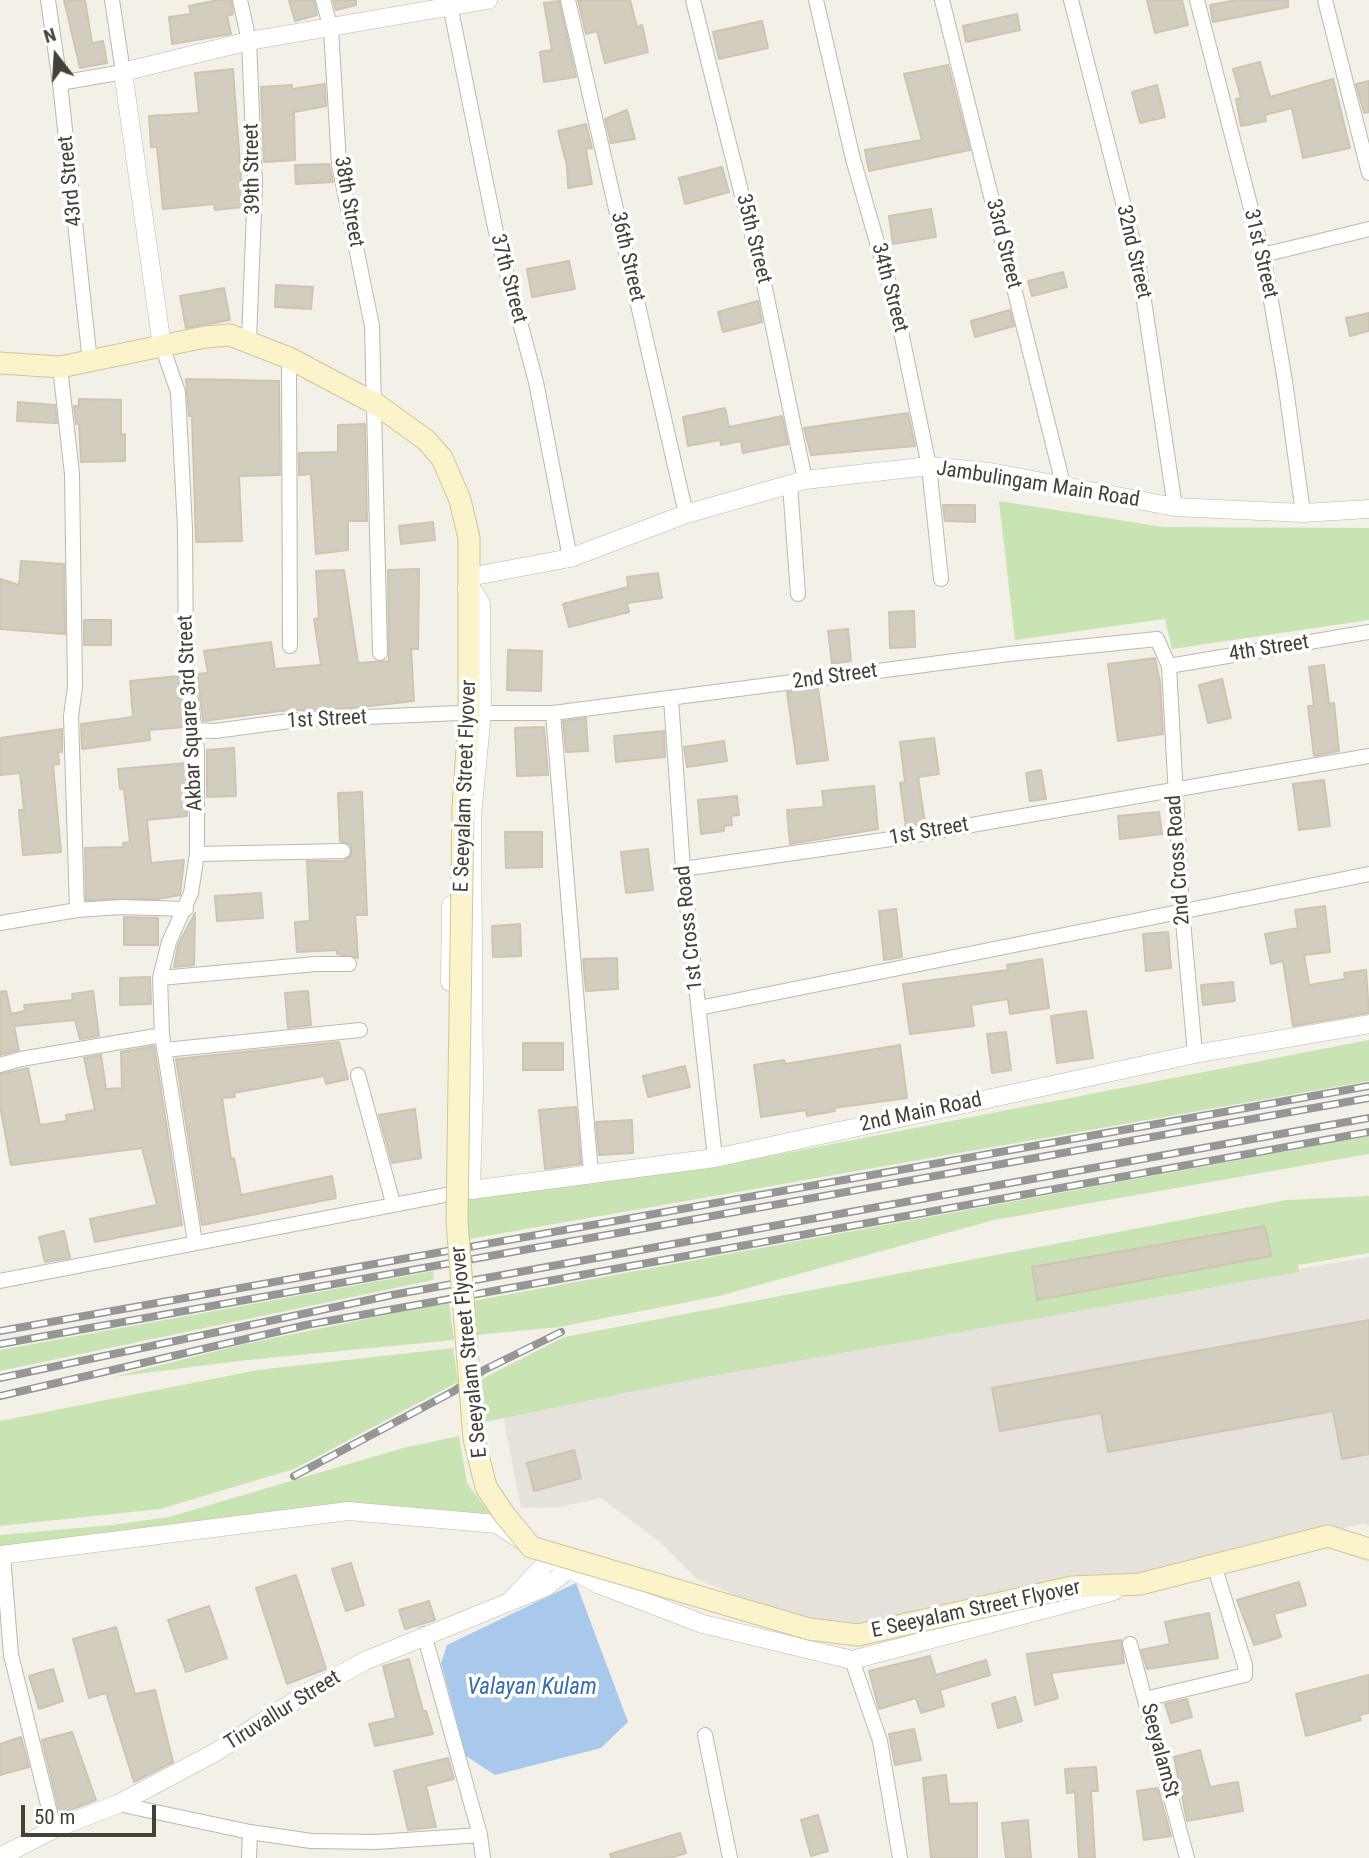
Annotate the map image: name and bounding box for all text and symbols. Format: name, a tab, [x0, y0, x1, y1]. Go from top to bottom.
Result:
north arrow	[21, 21, 91, 91]
text: N	[41, 23, 59, 48]
street label: 39th Street	[240, 123, 266, 215]
street label: 43rd Street	[54, 134, 88, 228]
street label: 38th Street	[328, 155, 368, 249]
street label: 35th Street	[730, 192, 776, 286]
street label: 33rd Street	[980, 197, 1026, 291]
street label: 32nd Street	[1110, 203, 1156, 301]
street label: 31st Street	[1238, 207, 1282, 301]
street label: 36th Street	[604, 210, 650, 304]
street label: 37th Street	[484, 232, 532, 326]
street label: 34th Street	[865, 241, 913, 335]
street label: Jambulingam Main Road	[935, 456, 1141, 514]
street label: Akbar Square 3rd Street	[173, 614, 209, 812]
street label: 4th Street	[1227, 630, 1311, 668]
street label: 2nd Street	[791, 659, 879, 695]
street label: E Seeyalam Street Flyover	[450, 679, 482, 893]
street label: 1st Street	[286, 705, 368, 735]
street label: 2nd Cross Road	[1162, 794, 1196, 926]
street label: 1st Street	[887, 813, 971, 851]
street label: 1st Cross Road	[671, 864, 709, 992]
street label: 2nd Main Road	[858, 1088, 984, 1138]
street label: E Seeyalam Street Flyover	[446, 1245, 494, 1459]
street label: E Seeyalam Street Flyover	[869, 1576, 1083, 1644]
street label: Tiruvallur Street	[221, 1665, 345, 1757]
water label: Valayan Kulam	[467, 1674, 597, 1702]
street label: SeeyalamSt	[1134, 1701, 1184, 1801]
scale bar	[24, 1792, 159, 1836]
text: 50 m	[34, 1805, 75, 1829]

